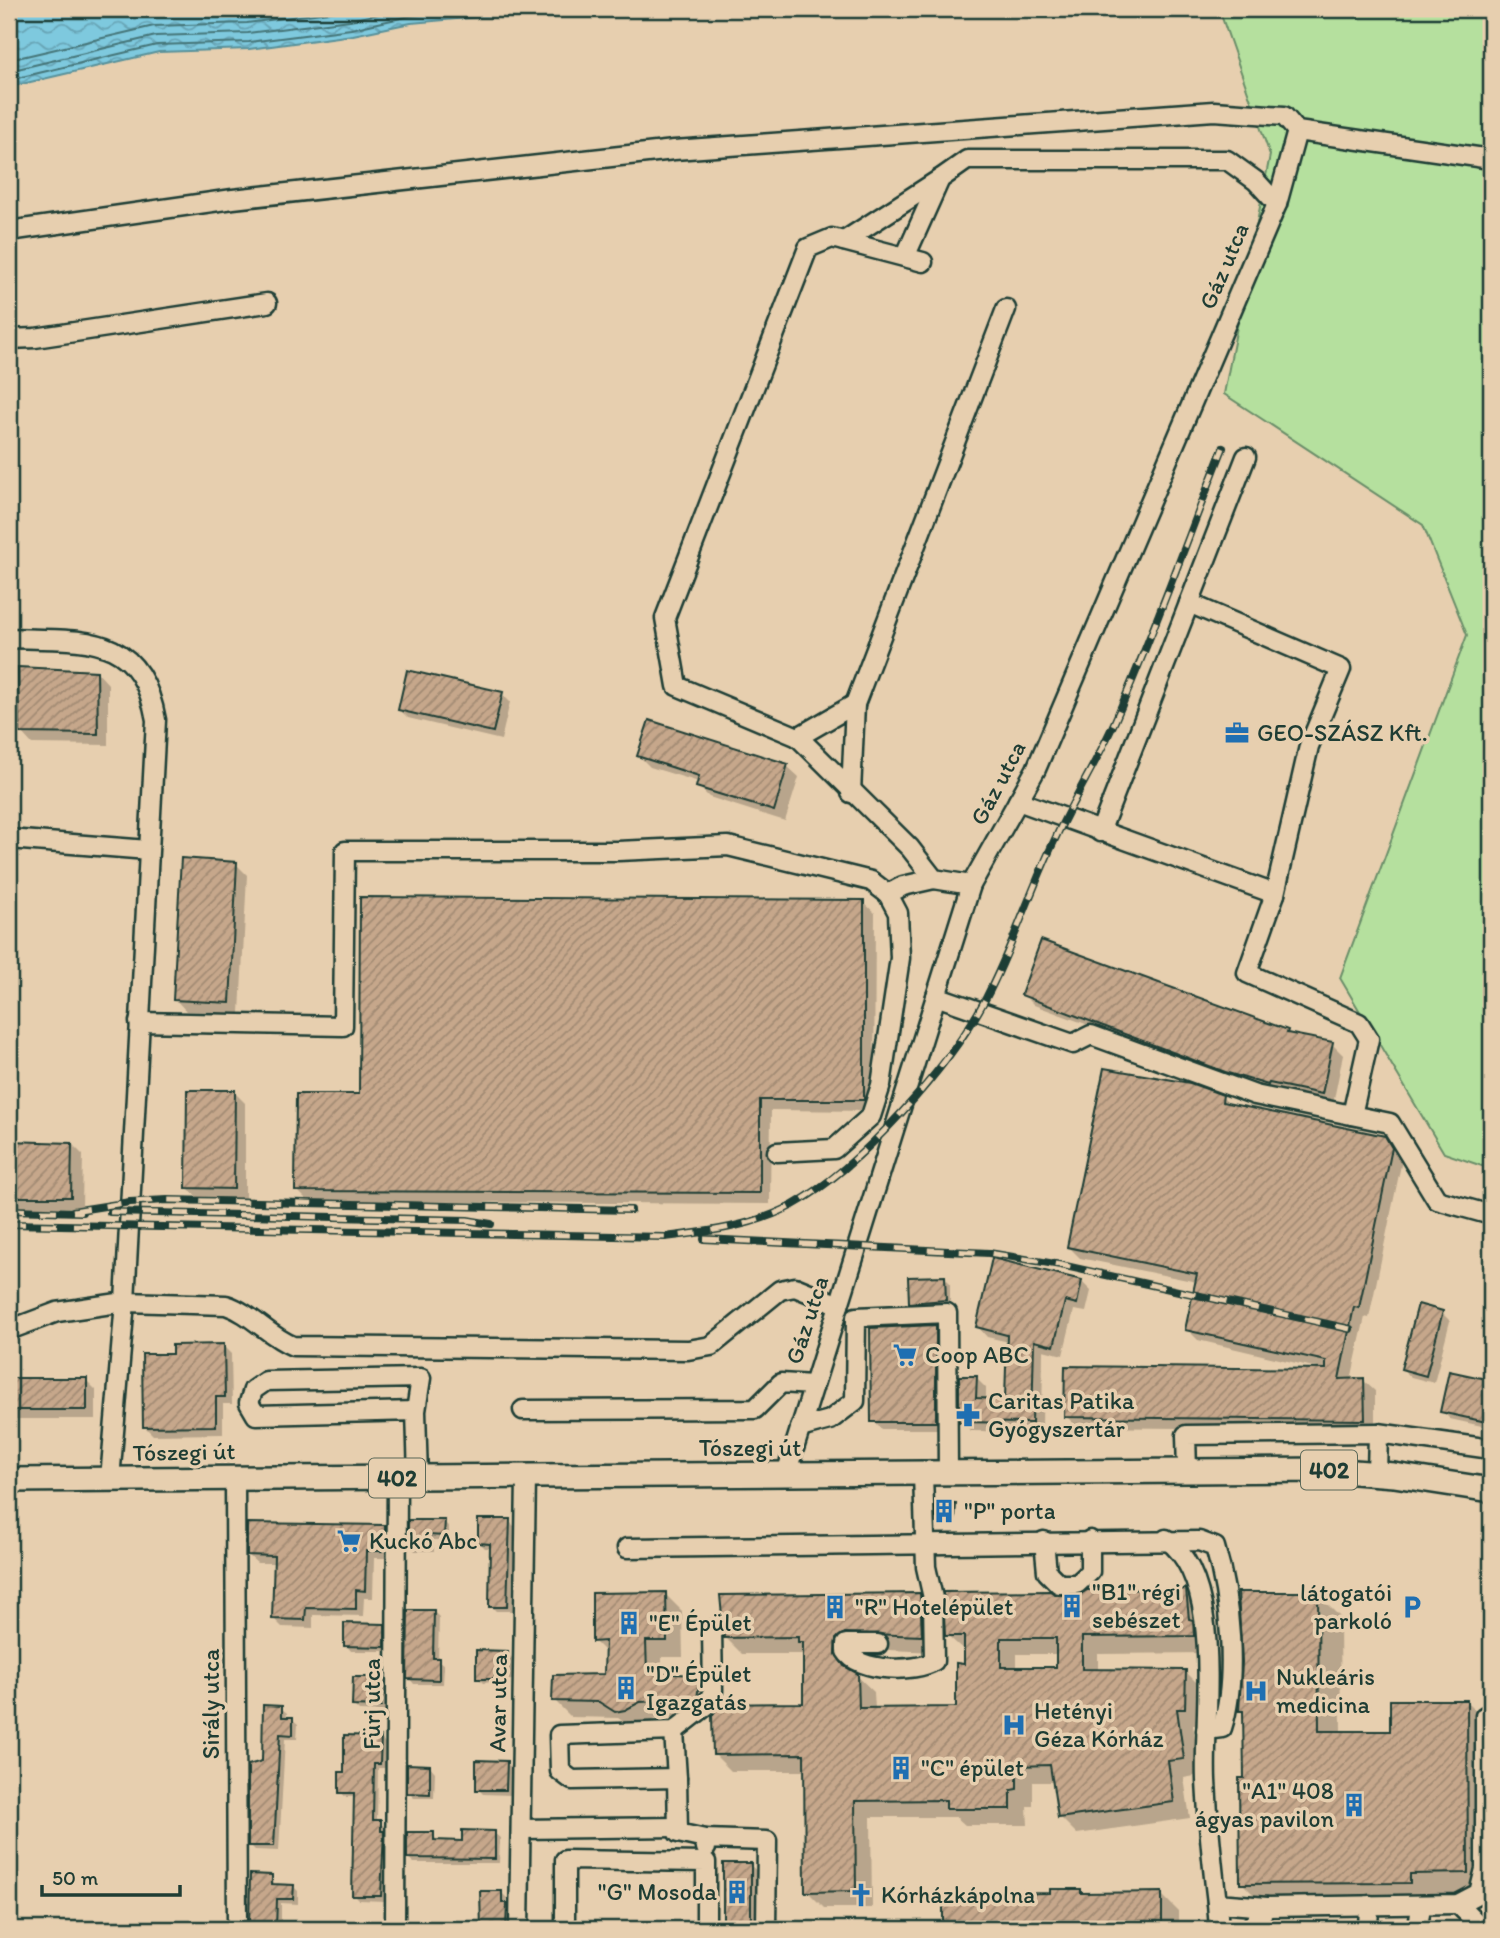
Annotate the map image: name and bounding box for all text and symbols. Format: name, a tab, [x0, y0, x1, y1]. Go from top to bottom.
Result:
street label: Gáz utca	[1192, 218, 1255, 313]
place label: GEO-SZÁSZ Kft.	[1257, 718, 1428, 747]
office icon: GEO-SZÁSZ Kft.	[1223, 719, 1251, 747]
street label: Gáz utca	[963, 736, 1032, 830]
street label: Gáz utca	[779, 1272, 834, 1368]
place label: Coop ABC	[925, 1340, 1029, 1369]
supermarket icon: Coop ABC	[891, 1341, 919, 1369]
place label: Caritas Patika Gyógyszertár	[988, 1386, 1135, 1443]
pharmacy icon: Caritas Patika Gyógyszertár	[954, 1401, 982, 1429]
street label: Tószegi út	[699, 1433, 801, 1462]
street label: Tószegi út	[132, 1436, 236, 1467]
road number: 402	[1301, 1450, 1357, 1490]
road number: 402	[369, 1458, 425, 1498]
place label: "P" porta	[964, 1496, 1056, 1525]
building icon: "P" porta	[930, 1497, 958, 1525]
place label: Kuckó Abc	[369, 1526, 478, 1555]
supermarket icon: Kuckó Abc	[335, 1527, 363, 1555]
place label: "B1" régi sebészet	[1092, 1577, 1181, 1634]
place label: látogatói parkoló	[1300, 1578, 1392, 1635]
place label: "R" Hotelépület	[855, 1592, 1013, 1621]
building icon: "B1" régi sebészet	[1058, 1592, 1086, 1620]
building icon: "R" Hotelépület	[821, 1593, 849, 1621]
parking icon: látogatói parkoló	[1398, 1593, 1426, 1621]
place label: "E" Épület	[649, 1608, 752, 1637]
building icon: "E" Épület	[615, 1609, 643, 1637]
street label: Sirály utca	[196, 1648, 225, 1759]
street label: Avar utca	[482, 1653, 513, 1753]
street label: Fürj utca	[357, 1658, 386, 1750]
place label: "D" Épület Igazgatás	[646, 1659, 751, 1716]
place label: Nukleáris medicina	[1276, 1662, 1375, 1719]
building icon: "D" Épület Igazgatás	[612, 1674, 640, 1702]
hospital icon: Nukleáris medicina	[1242, 1677, 1270, 1705]
place label: Hetényi Géza Kórház	[1034, 1696, 1164, 1753]
hospital icon: Hetényi Géza Kórház	[1000, 1711, 1028, 1739]
place label: "C" épület	[921, 1753, 1024, 1782]
building icon: "C" épület	[887, 1754, 915, 1782]
place label: "A1" 408 ágyas pavilon	[1195, 1776, 1334, 1833]
building icon: "A1" 408 ágyas pavilon	[1340, 1791, 1368, 1819]
scale bar	[42, 1854, 180, 1898]
text: 50 m	[52, 1865, 99, 1890]
place label: "G" Mosoda	[598, 1877, 718, 1906]
building icon: "G" Mosoda	[723, 1878, 751, 1906]
place label: Kórházkápolna	[881, 1880, 1035, 1909]
church icon: Kórházkápolna	[847, 1881, 875, 1909]

